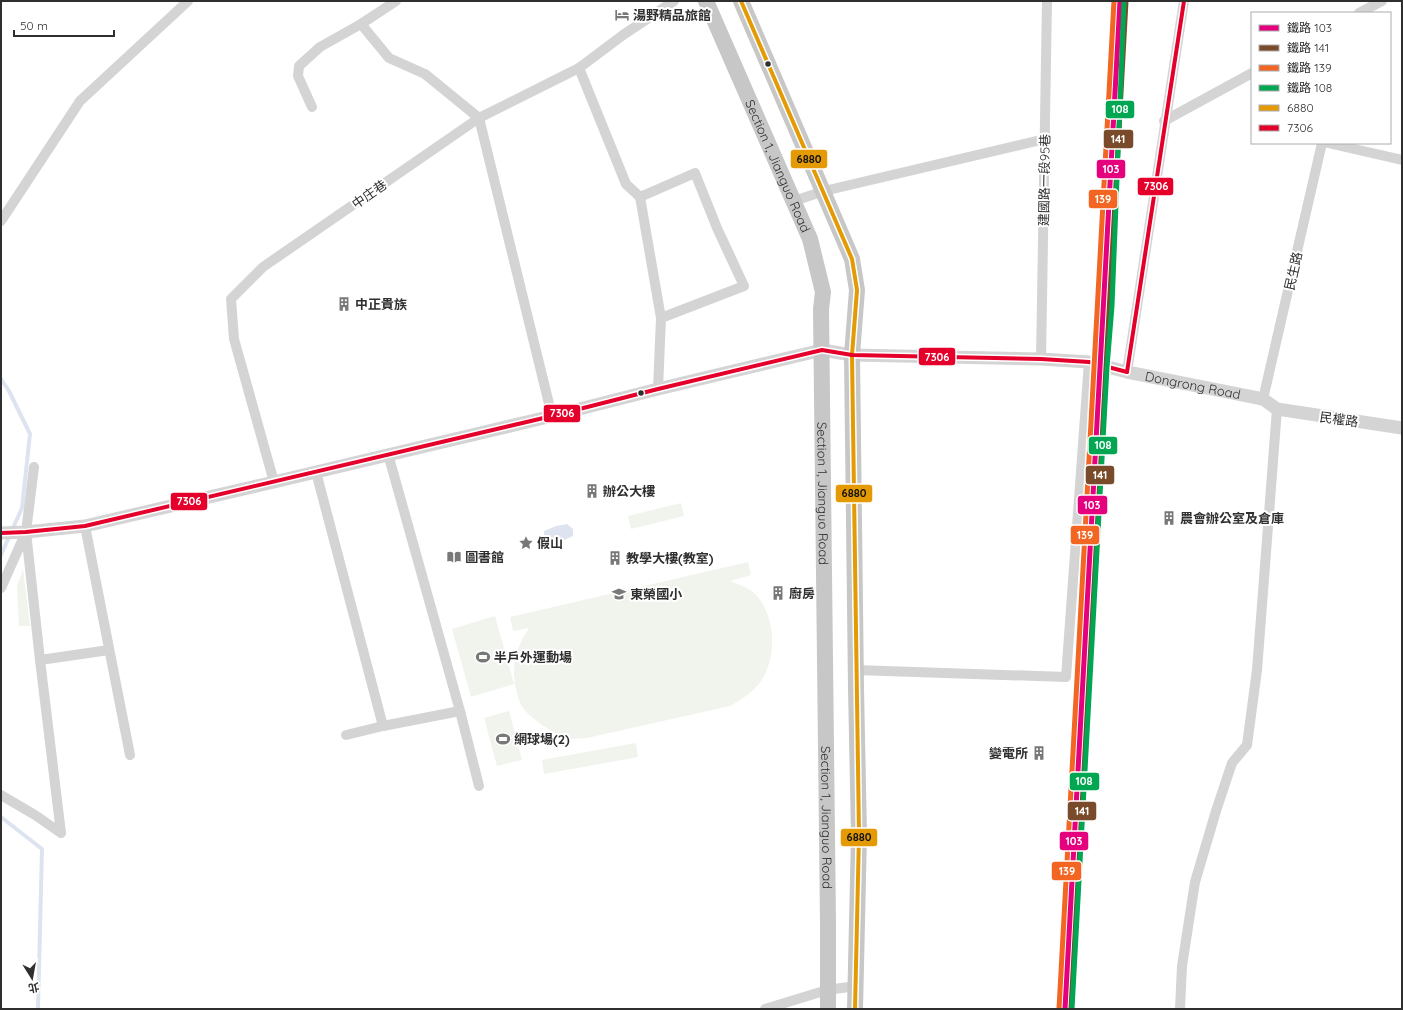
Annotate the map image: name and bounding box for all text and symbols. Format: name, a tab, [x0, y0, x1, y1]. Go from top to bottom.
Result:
hotel icon: 湯野精品旅館	[614, 7, 630, 23]
place label: 湯野精品旅館	[633, 7, 711, 23]
scale bar	[14, 12, 114, 38]
legend	[1251, 12, 1391, 144]
text: 50 m	[20, 18, 48, 33]
text: 鐵路 103	[1287, 20, 1332, 35]
text: 鐵路 141	[1287, 40, 1329, 55]
unlabelled marker	[763, 59, 773, 69]
text: 鐵路 139	[1287, 60, 1332, 75]
text: 鐵路 108	[1287, 80, 1332, 95]
street label: Section 1, Jianguo Road	[742, 97, 814, 235]
line badge: 108	[1105, 100, 1135, 119]
text: 6880	[1287, 100, 1314, 115]
text: 108	[1111, 102, 1129, 116]
text: 7306	[1287, 120, 1314, 135]
line badge: 141	[1103, 129, 1134, 149]
text: 141	[1111, 132, 1125, 146]
street label: 建國路一段95巷	[1035, 134, 1053, 226]
line badge: 6880	[790, 149, 828, 169]
text: 6880	[797, 152, 822, 166]
line badge: 103	[1096, 159, 1126, 179]
text: 103	[1103, 162, 1120, 176]
street label: 中庄巷	[348, 176, 390, 212]
line badge: 7306	[1137, 177, 1174, 196]
text: 7306	[1144, 179, 1168, 193]
line badge: 139	[1088, 189, 1118, 209]
text: 139	[1095, 192, 1111, 206]
street label: 民生路	[1281, 250, 1305, 292]
building icon: 中正貴族	[336, 296, 352, 312]
place label: 中正貴族	[355, 296, 407, 312]
line badge: 7306	[918, 347, 956, 366]
text: 7306	[925, 350, 949, 364]
street label: Dongrong Road	[1144, 368, 1242, 402]
unlabelled marker	[636, 388, 646, 398]
line badge: 7306	[543, 404, 581, 423]
text: 7306	[550, 406, 574, 420]
street label: 民權路	[1319, 408, 1359, 430]
street label: Section 1, Jianguo Road	[814, 422, 832, 565]
line badge: 108	[1088, 436, 1118, 455]
text: 108	[1094, 438, 1112, 452]
line badge: 141	[1085, 465, 1115, 485]
text: 141	[1093, 468, 1107, 482]
building icon: 辦公大樓	[584, 483, 600, 499]
place label: 辦公大樓	[603, 483, 655, 499]
line badge: 6880	[835, 484, 873, 503]
text: 6880	[842, 486, 867, 500]
line badge: 7306	[170, 492, 208, 511]
text: 7306	[177, 494, 201, 508]
line badge: 103	[1077, 495, 1108, 515]
text: 103	[1084, 498, 1101, 512]
building icon: 農會辦公室及倉庫	[1161, 510, 1177, 526]
place label: 農會辦公室及倉庫	[1180, 510, 1284, 526]
line badge: 139	[1070, 525, 1100, 545]
text: 139	[1077, 528, 1093, 542]
place icon: 假山	[518, 535, 534, 551]
place label: 假山	[537, 535, 563, 551]
library icon: 圖書館	[446, 549, 462, 565]
place label: 圖書館	[465, 549, 504, 565]
building icon: 教學大樓(教室)	[607, 550, 623, 566]
place label: 教學大樓(教室)	[626, 550, 714, 566]
building icon: 廚房	[770, 585, 786, 601]
place label: 廚房	[789, 585, 815, 601]
school or university icon: 東榮國小	[611, 586, 627, 602]
place label: 東榮國小	[630, 586, 683, 602]
sports icon: 半戶外運動場	[475, 649, 491, 665]
place label: 半戶外運動場	[494, 649, 572, 665]
sports icon: 網球場(2)	[495, 731, 511, 747]
place label: 網球場(2)	[514, 731, 570, 747]
place label: 變電所	[989, 745, 1028, 761]
building icon: 變電所	[1031, 745, 1047, 761]
street label: Section 1, Jianguo Road	[818, 746, 836, 889]
line badge: 108	[1069, 772, 1100, 791]
text: 108	[1075, 774, 1093, 788]
line badge: 141	[1067, 801, 1097, 821]
text: 141	[1075, 804, 1089, 818]
line badge: 6880	[840, 828, 878, 847]
text: 6880	[847, 830, 872, 844]
line badge: 103	[1059, 831, 1089, 851]
text: 103	[1066, 834, 1083, 848]
line badge: 139	[1051, 861, 1082, 881]
text: 139	[1059, 864, 1075, 878]
north arrow	[12, 958, 52, 998]
text: 北	[27, 980, 41, 996]

